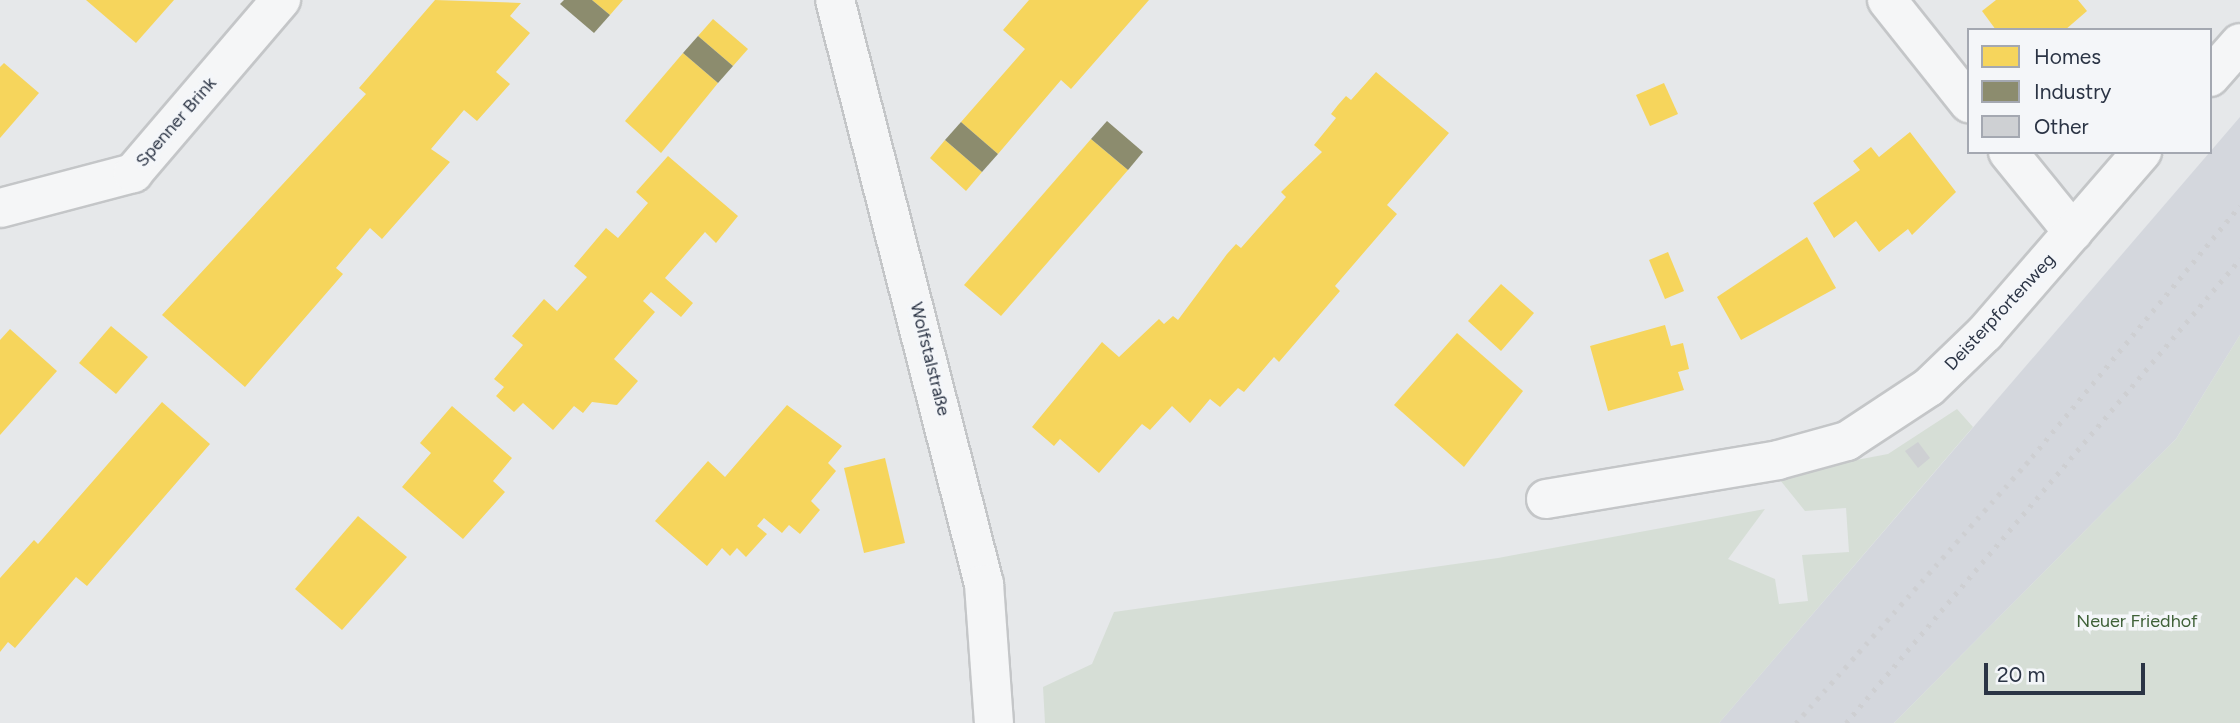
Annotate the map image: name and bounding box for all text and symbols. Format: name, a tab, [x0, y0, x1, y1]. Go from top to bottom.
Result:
legend	[1967, 28, 2212, 154]
text: Homes	[2034, 44, 2101, 69]
street label: Spenner Brink	[131, 73, 221, 171]
text: Industry	[2034, 79, 2111, 104]
text: Other	[2034, 114, 2089, 139]
street label: Deisterpfortenweg	[1940, 249, 2060, 375]
street label: Wolfstalstraße	[905, 300, 955, 418]
park label: Neuer Friedhof	[2076, 610, 2198, 632]
scale bar	[1988, 650, 2149, 694]
text: 20 m	[1997, 662, 2045, 687]

